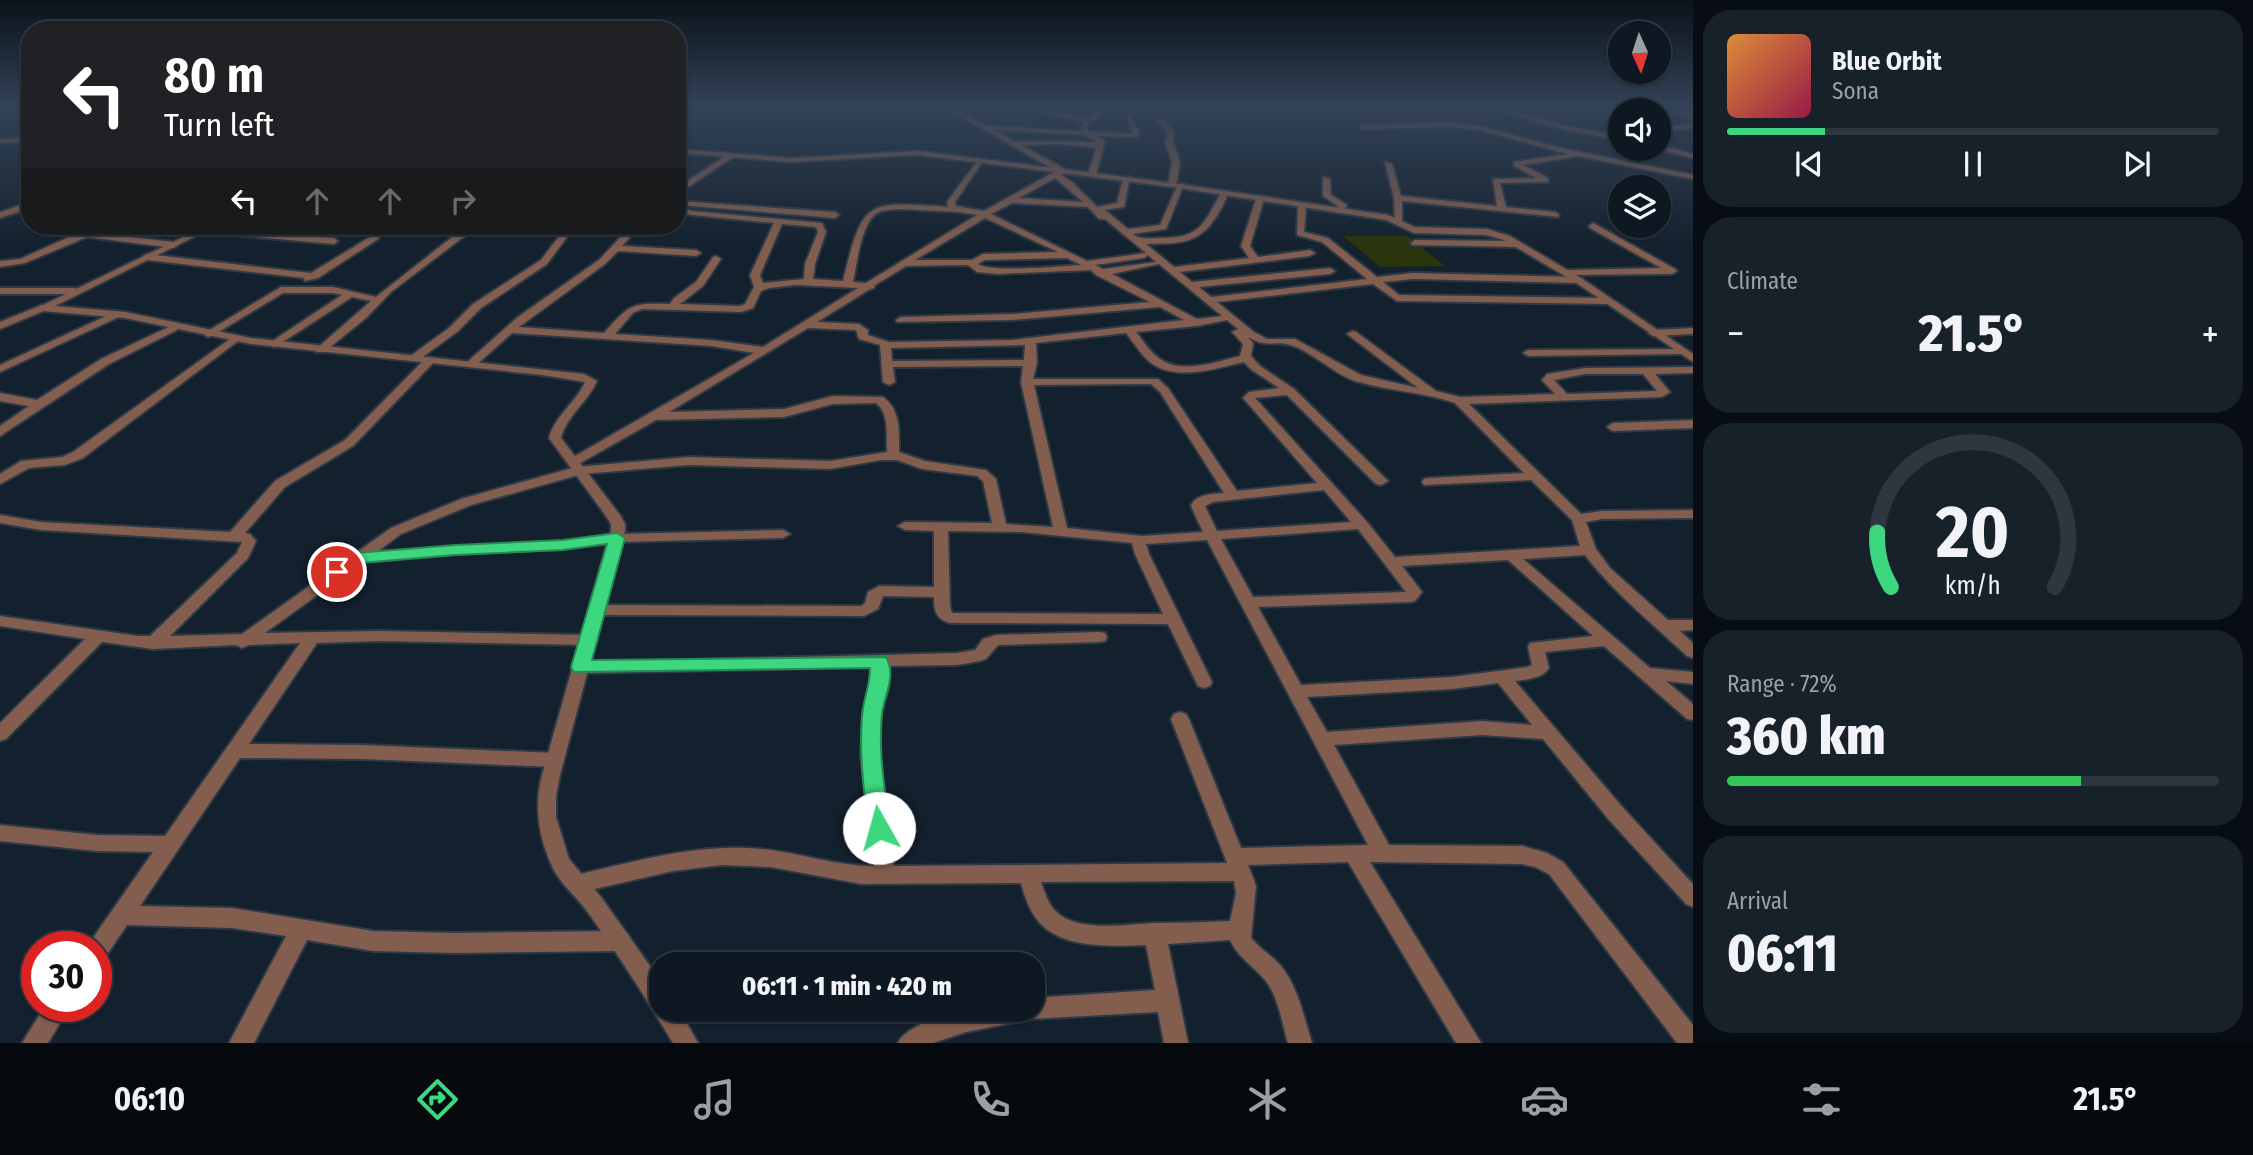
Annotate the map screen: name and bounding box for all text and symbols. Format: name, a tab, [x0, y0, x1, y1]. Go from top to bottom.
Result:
north arrow	[1608, 21, 1671, 84]
map controls	[1608, 21, 1671, 238]
text: 80 m	[164, 46, 264, 105]
text: Blue Orbit	[1832, 46, 1942, 77]
icon: left	[49, 49, 140, 140]
text: Sona	[1832, 77, 1879, 105]
button: sound	[1608, 98, 1671, 161]
text: Turn left	[164, 106, 274, 144]
icon: previous	[1790, 145, 1828, 183]
icon: pause	[1954, 145, 1992, 183]
icon: next	[2118, 145, 2156, 183]
button: layers	[1608, 175, 1671, 238]
icon: left	[225, 182, 263, 220]
icon: ahead	[298, 182, 336, 220]
icon: ahead	[371, 182, 409, 220]
icon: right	[444, 182, 482, 220]
text: Climate	[1727, 267, 1798, 295]
text: 21.5°	[1919, 302, 2027, 365]
text: −	[1727, 311, 1744, 357]
text: +	[2202, 311, 2219, 357]
text: 20	[1935, 490, 2010, 577]
pin	[307, 542, 367, 602]
icon: arrive	[318, 553, 356, 591]
text: km/h	[1945, 571, 2001, 601]
text: Range · 72%	[1727, 670, 1837, 698]
text: 360 km	[1727, 705, 1886, 768]
position arrow	[842, 791, 916, 865]
text: Arrival	[1727, 887, 1788, 915]
text: 06:11	[1727, 922, 1838, 985]
speed limit sign: 30	[21, 931, 112, 1022]
text: 06:11 · 1 min · 420 m	[742, 971, 952, 1002]
icon: directions	[413, 1075, 462, 1124]
icon: music	[690, 1075, 739, 1124]
icon: phone	[966, 1075, 1015, 1124]
icon: climate	[1243, 1075, 1292, 1124]
icon: car	[1520, 1075, 1569, 1124]
icon: filters	[1797, 1075, 1846, 1124]
text: 06:10	[114, 1080, 185, 1118]
text: 21.5°	[2073, 1080, 2139, 1118]

